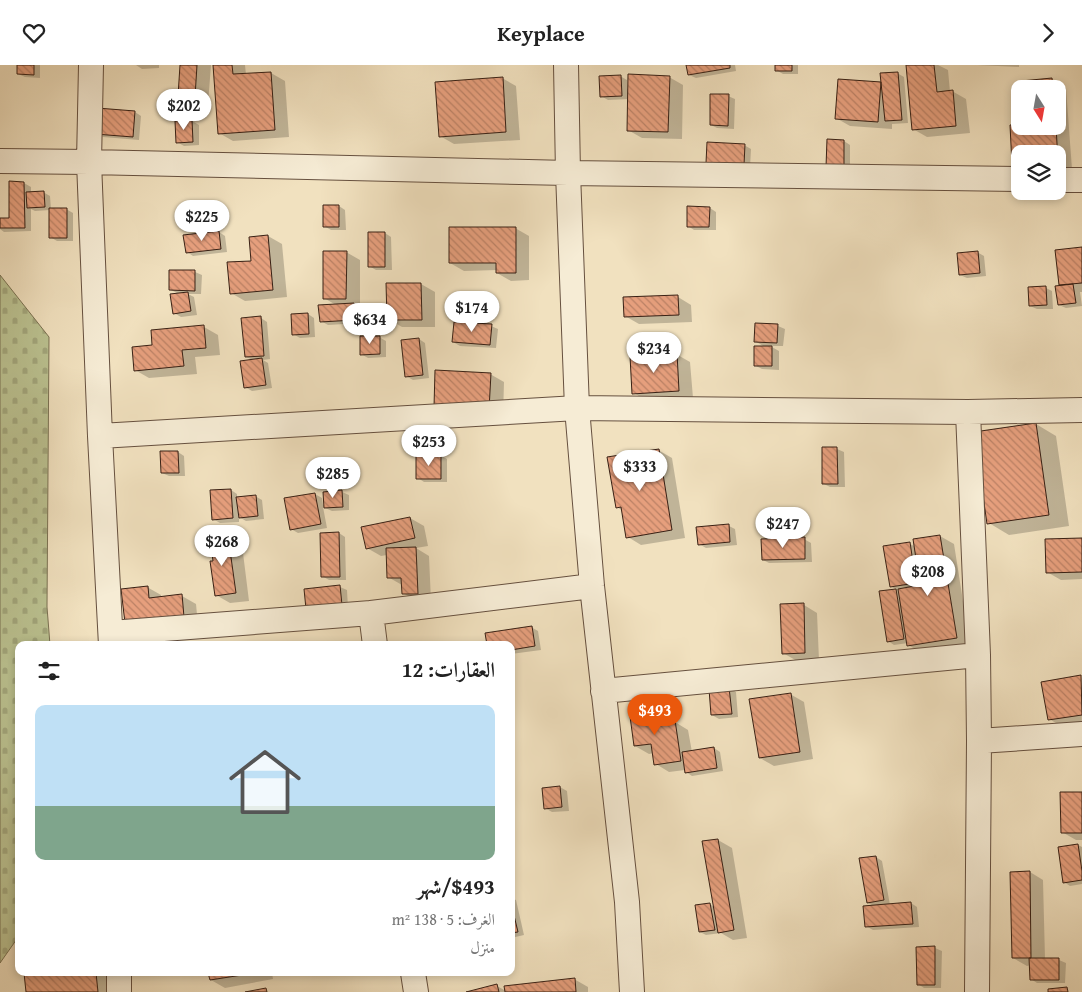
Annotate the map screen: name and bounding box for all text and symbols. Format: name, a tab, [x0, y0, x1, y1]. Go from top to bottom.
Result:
text: Keyplace	[497, 17, 585, 49]
icon: heart	[20, 19, 48, 47]
icon: forward	[1034, 19, 1062, 47]
north arrow	[1011, 80, 1066, 135]
map controls	[1011, 80, 1066, 200]
pin: $202	[154, 88, 214, 131]
text: $202	[167, 93, 201, 117]
button: layers	[1011, 145, 1066, 200]
pin: $225	[172, 199, 232, 242]
text: $225	[185, 204, 219, 228]
pin: $174	[442, 291, 502, 333]
text: $174	[455, 295, 489, 319]
pin: $634	[340, 303, 400, 345]
text: $634	[353, 307, 387, 331]
pin: $234	[624, 331, 684, 374]
text: $234	[637, 336, 671, 360]
pin: $253	[399, 425, 459, 467]
text: $253	[412, 429, 446, 453]
pin: $333	[610, 449, 670, 492]
text: $333	[623, 454, 657, 478]
pin: $285	[303, 457, 363, 499]
text: $285	[316, 461, 350, 485]
pin: $247	[753, 507, 813, 549]
text: $247	[766, 511, 800, 535]
pin: $268	[192, 525, 252, 567]
text: $268	[205, 529, 239, 553]
pin: $208	[898, 555, 958, 597]
text: $208	[911, 559, 945, 583]
text: العقارات: 12	[402, 654, 495, 685]
icon: filters	[35, 657, 63, 685]
pin: $493	[625, 693, 685, 736]
text: $493	[638, 698, 672, 722]
icon: home	[220, 737, 310, 827]
text: $493/شهر	[417, 871, 495, 902]
text: الغرف: 5 · 138 m²	[392, 907, 495, 931]
text: منزل	[470, 935, 495, 959]

